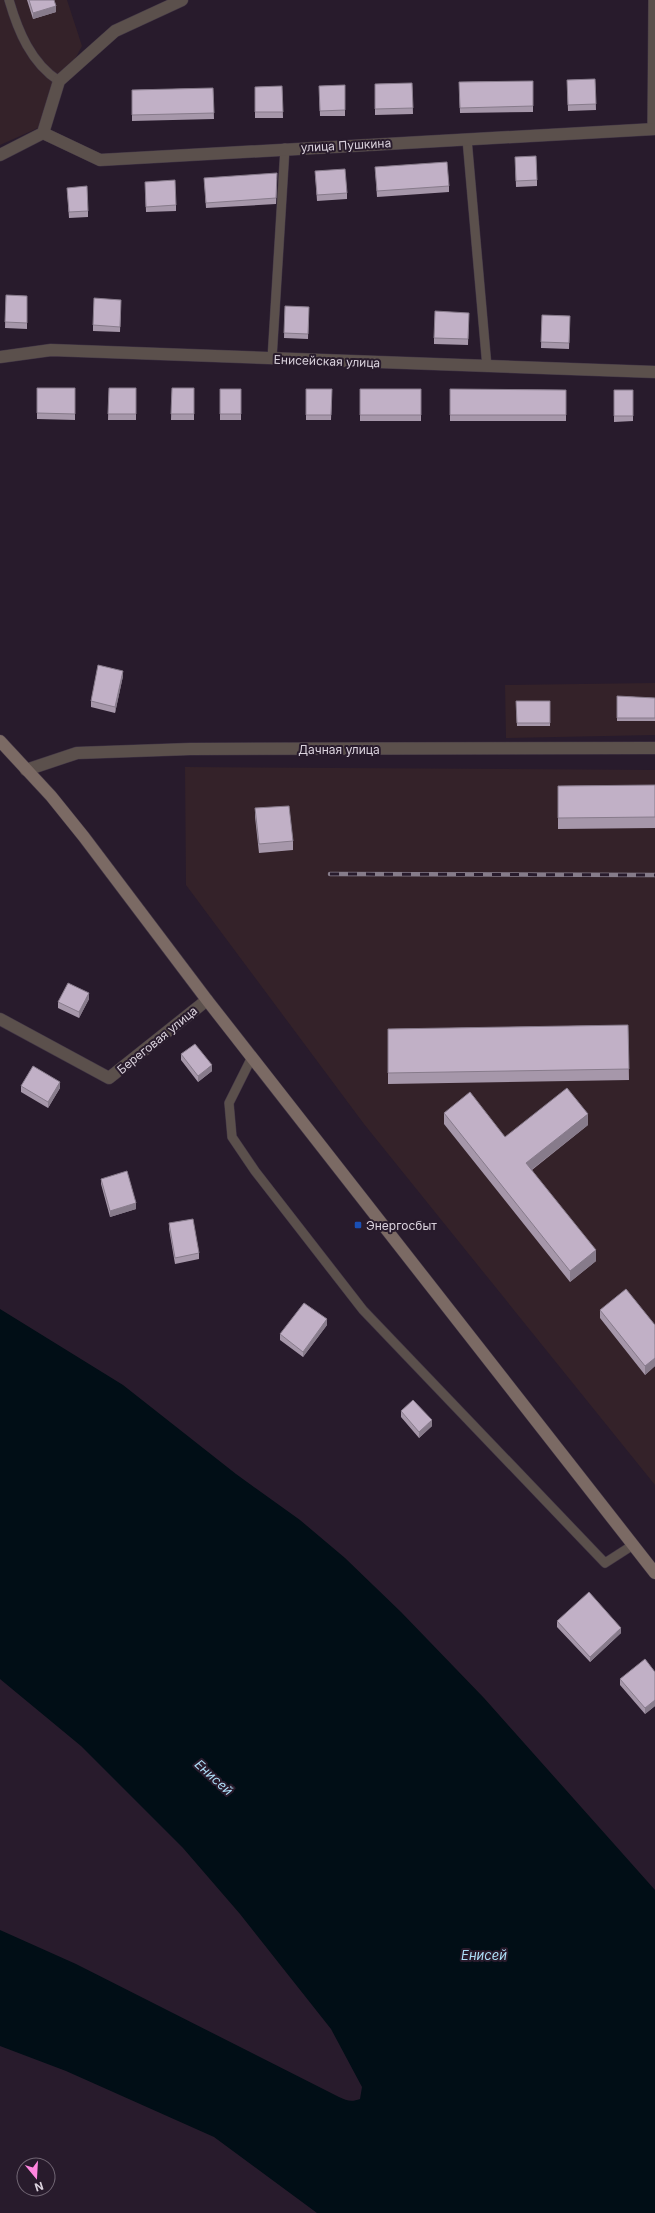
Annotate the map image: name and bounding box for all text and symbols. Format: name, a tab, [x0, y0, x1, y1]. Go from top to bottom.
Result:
street label: улица Пушкина	[300, 135, 392, 155]
street label: Енисейская улица	[273, 352, 381, 370]
street label: Дачная улица	[298, 742, 380, 757]
street label: Береговая улица	[114, 1003, 200, 1077]
place label: Энергосбыт	[366, 1218, 437, 1233]
marker: Энергосбыт	[353, 1220, 363, 1230]
water label: Енисей	[192, 1756, 237, 1798]
water label: Енисей	[461, 1947, 507, 1963]
north arrow	[16, 2157, 56, 2197]
text: N	[33, 2179, 45, 2194]

